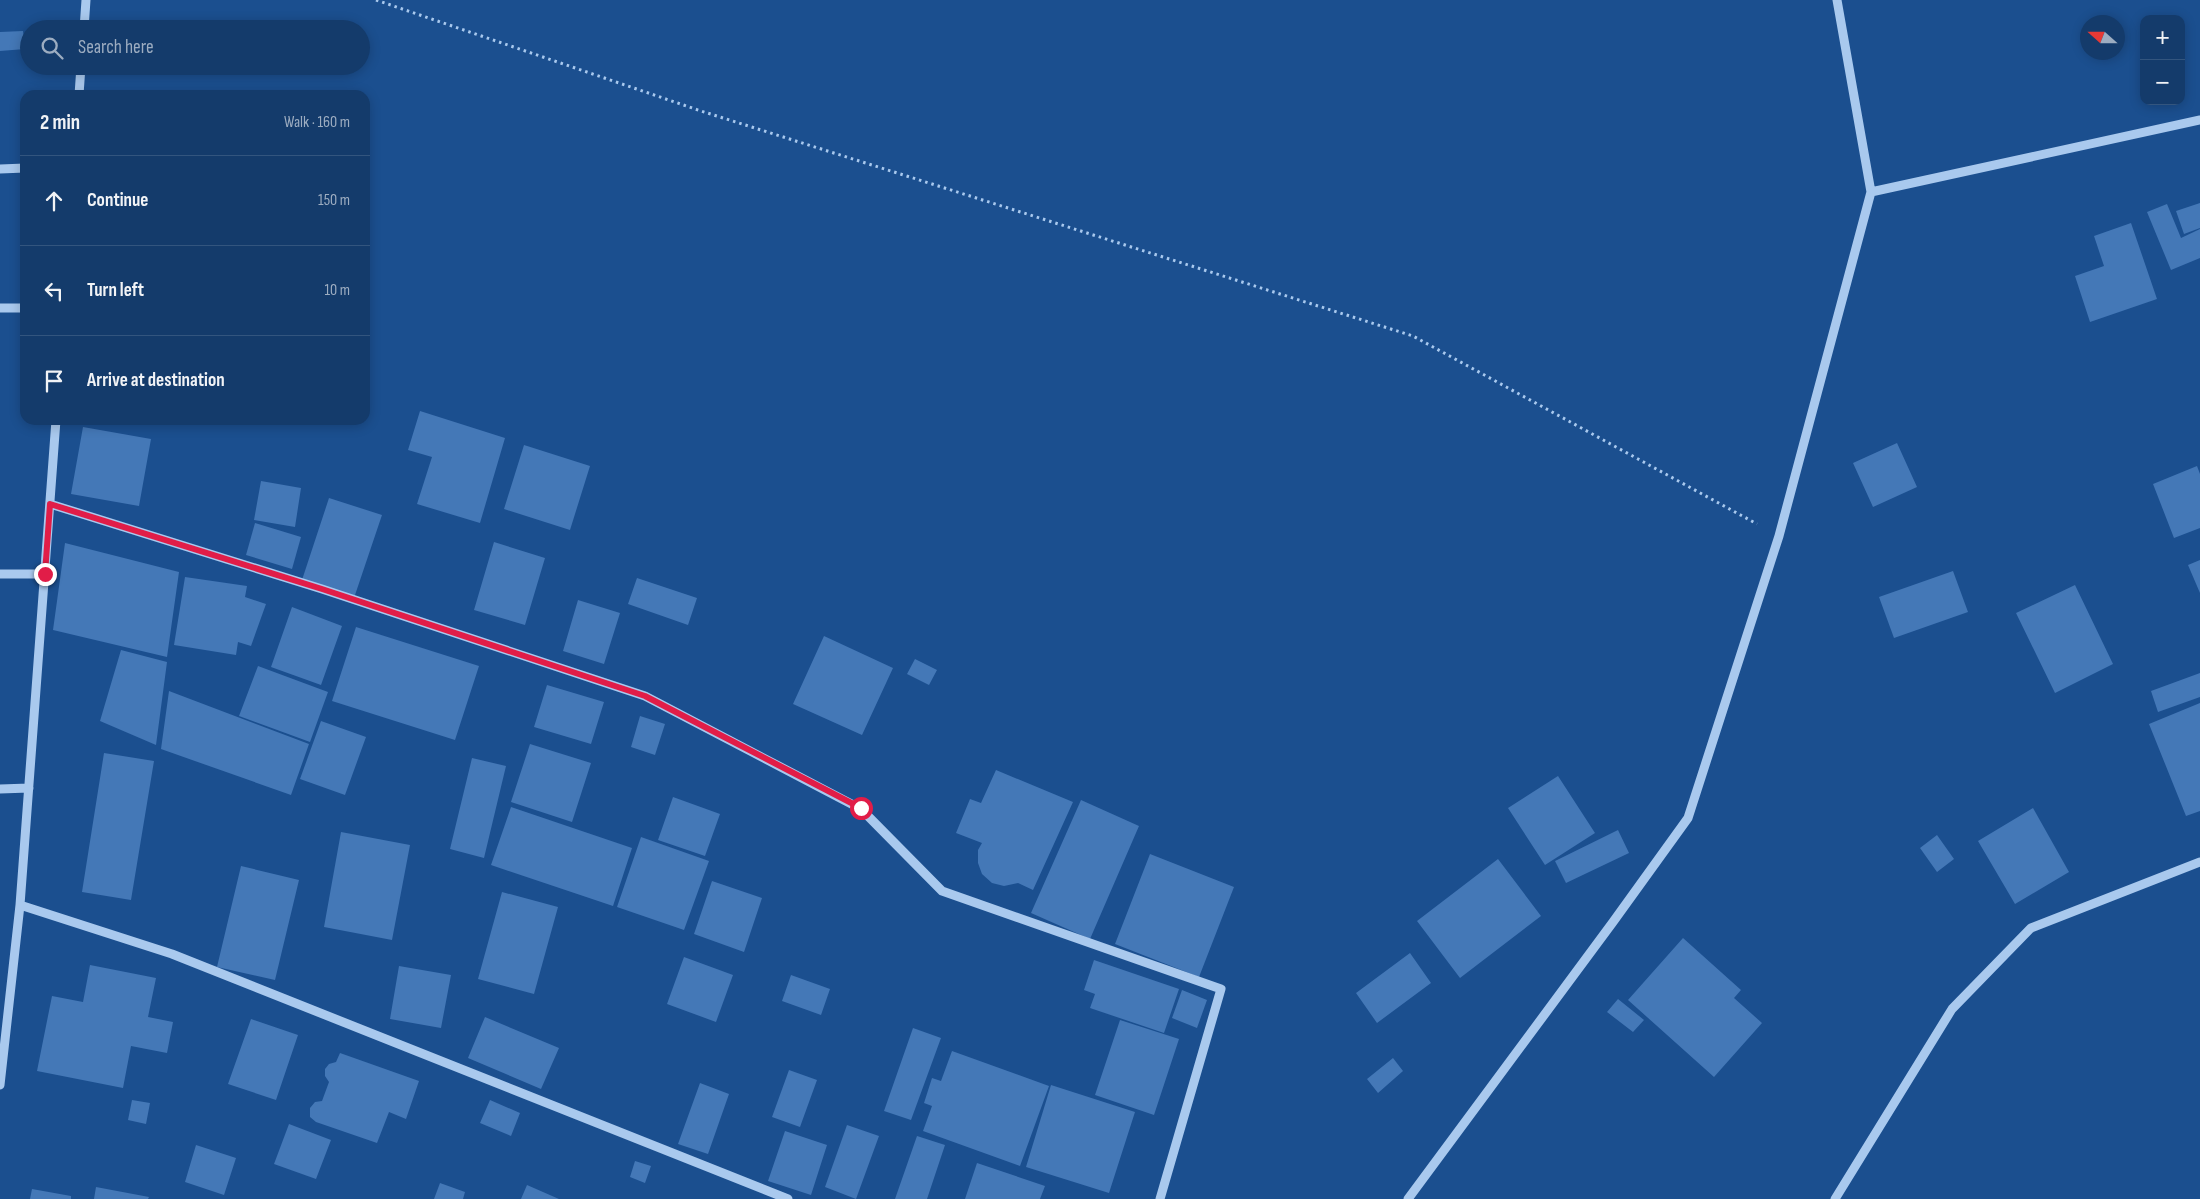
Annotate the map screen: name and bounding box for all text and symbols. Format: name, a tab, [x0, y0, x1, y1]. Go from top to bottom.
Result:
north arrow	[2080, 15, 2125, 60]
map controls	[2140, 15, 2185, 105]
button: +	[2140, 15, 2185, 60]
search box	[20, 20, 370, 75]
icon: search	[38, 34, 66, 62]
text: Search here	[78, 36, 154, 59]
button: −	[2140, 60, 2185, 105]
text: 2 min	[40, 110, 80, 135]
text: Walk · 160 m	[284, 113, 350, 132]
icon: ahead	[40, 187, 68, 215]
text: Continue	[87, 189, 148, 212]
text: 150 m	[318, 191, 350, 210]
icon: left	[40, 277, 68, 305]
text: Turn left	[87, 279, 144, 302]
text: 10 m	[324, 281, 350, 300]
icon: arrive	[40, 367, 68, 395]
text: Arrive at destination	[87, 369, 225, 392]
route end	[34, 563, 57, 586]
route start	[850, 797, 873, 820]

